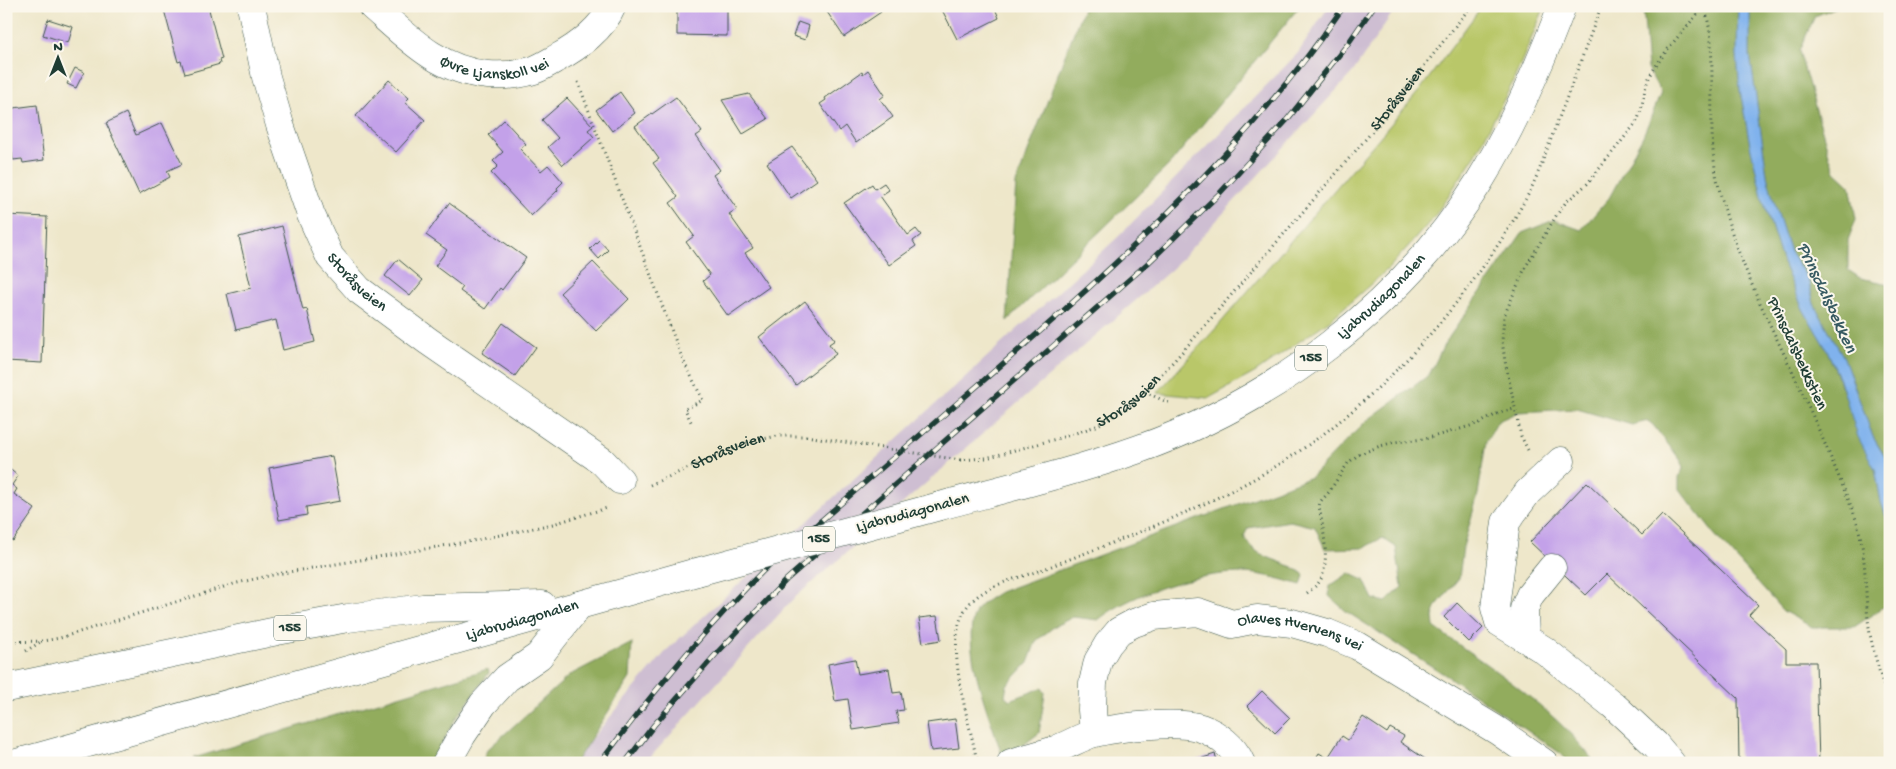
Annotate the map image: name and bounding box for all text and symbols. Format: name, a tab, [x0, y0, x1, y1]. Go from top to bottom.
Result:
north arrow	[32, 32, 82, 82]
text: N	[53, 39, 63, 56]
street label: Øvre Ljanskoll vei	[436, 52, 553, 85]
street label: Storåsveien	[1367, 62, 1430, 135]
water label: Prinsdalsbekken	[1791, 240, 1861, 357]
street label: Storåsveien	[322, 250, 391, 317]
street label: Ljabrudiagonalen	[1334, 250, 1431, 344]
street label: Prinsdalsbekkstien	[1761, 294, 1831, 414]
road number: 155	[1295, 346, 1327, 370]
street label: Storåsveien	[1093, 371, 1166, 433]
street label: Storåsveien	[689, 429, 767, 475]
street label: Ljabrudiagonalen	[855, 490, 972, 538]
road number: 155	[803, 526, 835, 552]
street label: Ljabrudiagonalen	[464, 596, 581, 646]
street label: Olaves Hvervens vei	[1236, 609, 1366, 656]
road number: 155	[274, 616, 306, 640]

